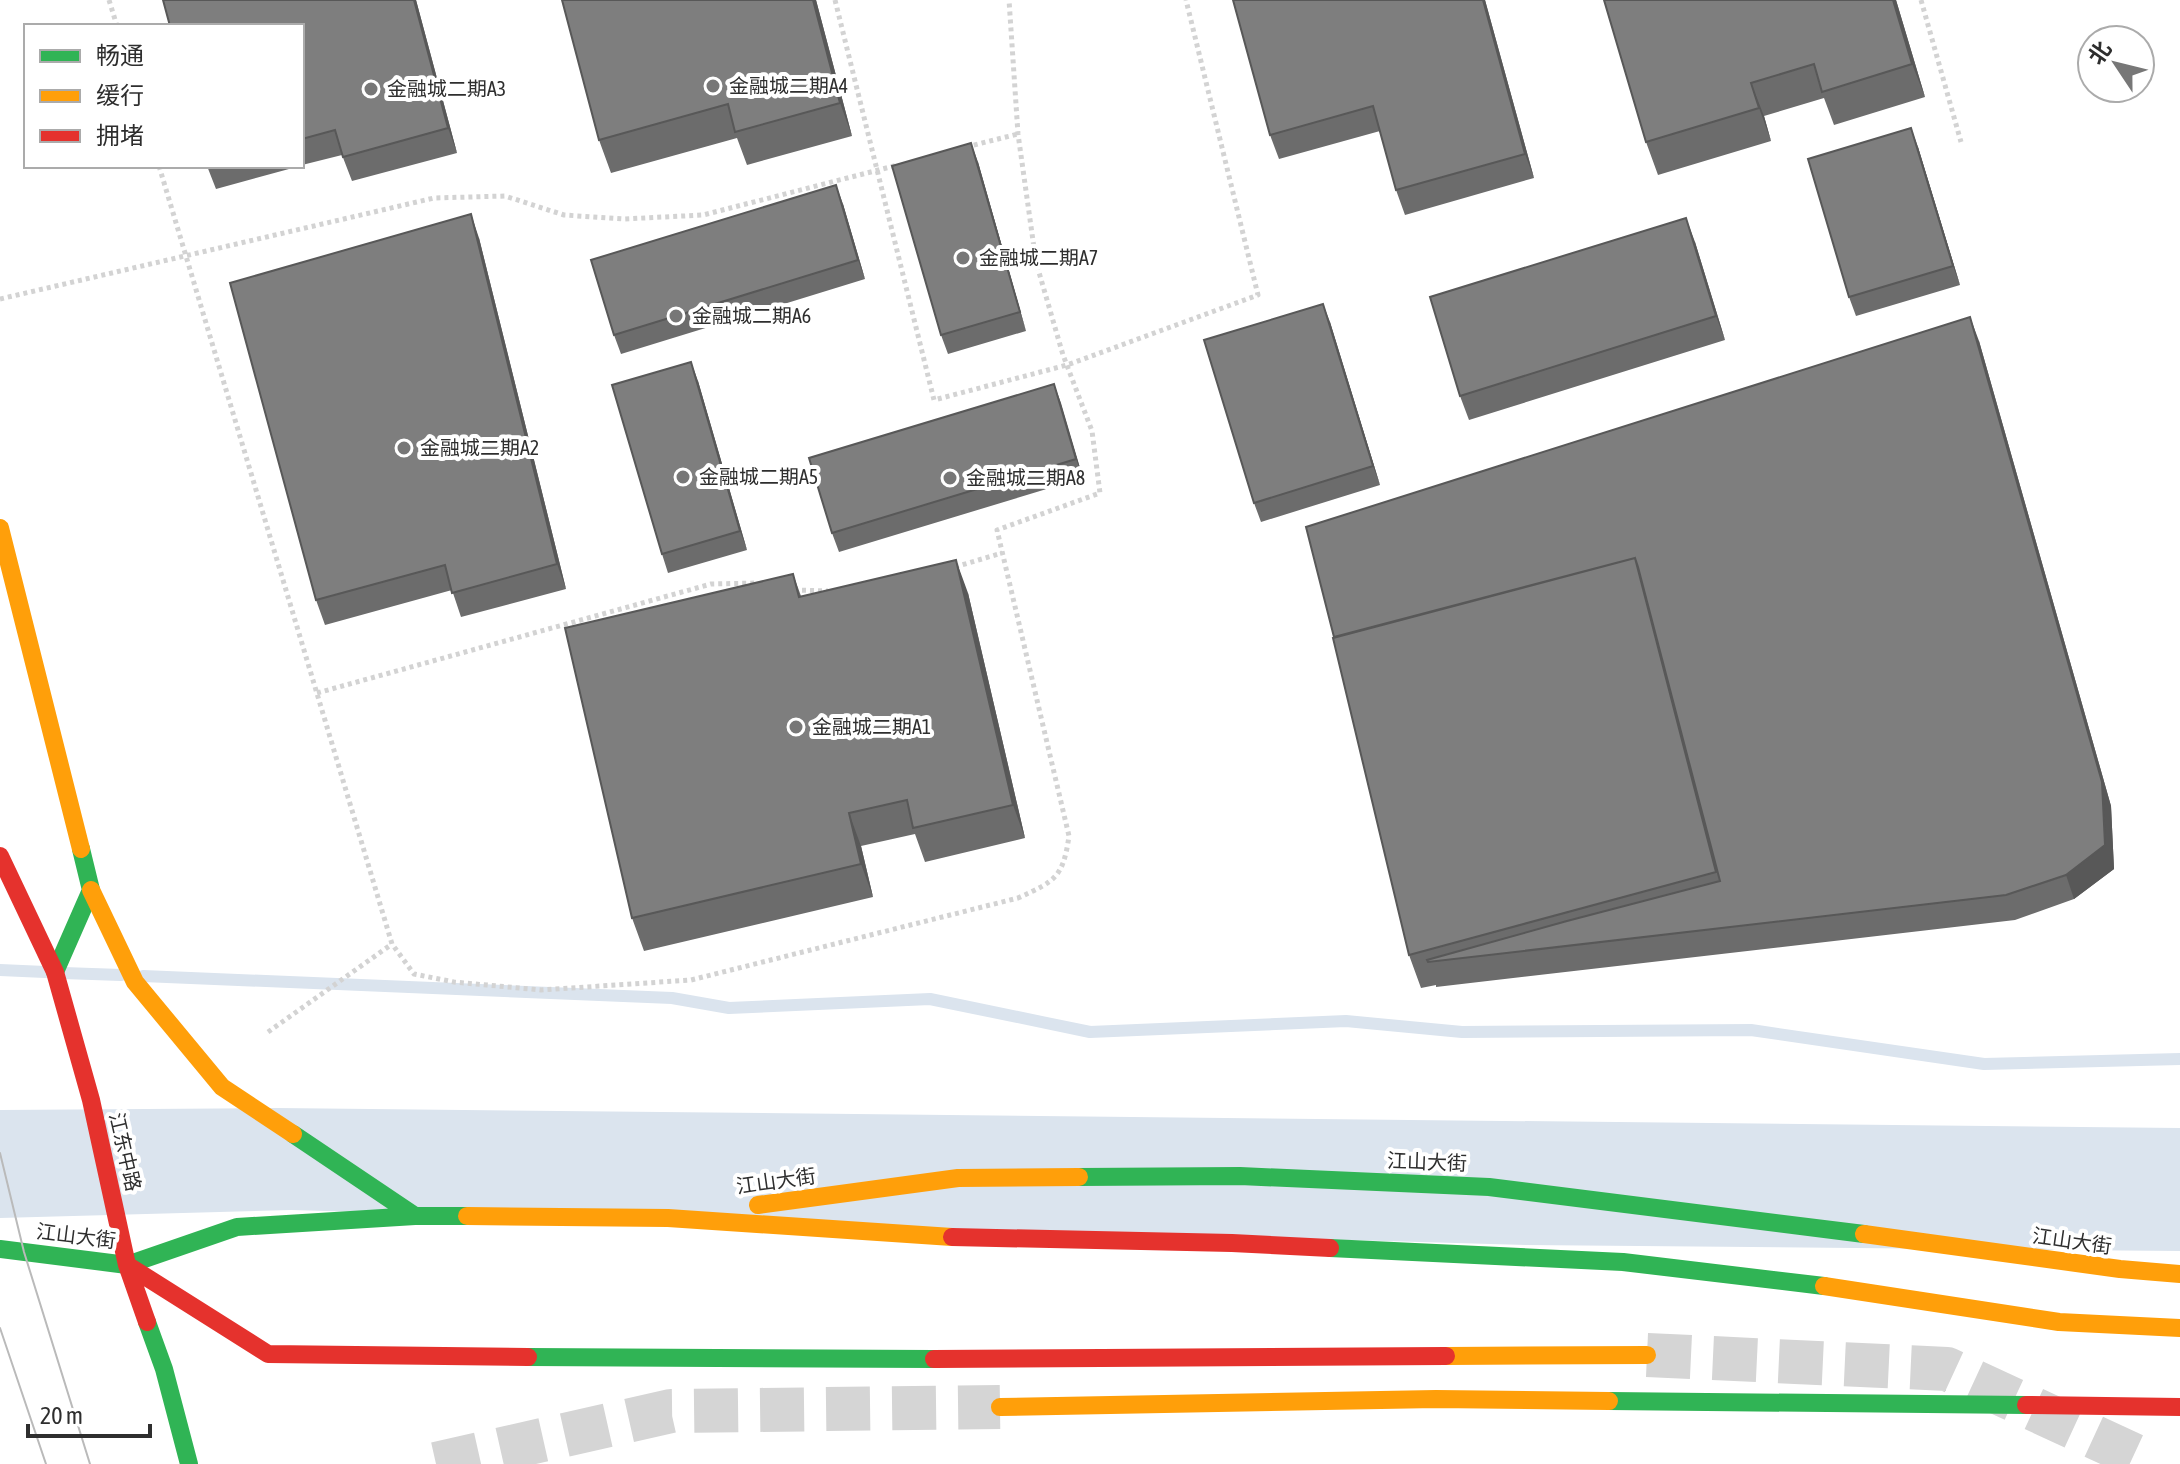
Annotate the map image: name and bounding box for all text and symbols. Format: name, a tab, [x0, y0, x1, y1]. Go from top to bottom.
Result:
legend	[24, 24, 304, 168]
north arrow	[2076, 24, 2156, 104]
text: 北	[2083, 36, 2117, 69]
text: 畅通	[96, 42, 144, 69]
place label: 金融城二期A4	[729, 74, 848, 97]
place label: 金融城二期A3	[387, 77, 506, 100]
marker: 金融城二期A4	[704, 77, 722, 95]
marker: 金融城二期A3	[362, 80, 380, 98]
text: 缓行	[96, 82, 144, 109]
text: 拥堵	[96, 122, 144, 149]
place label: 金融城二期A7	[979, 246, 1098, 269]
marker: 金融城二期A7	[954, 249, 972, 267]
place label: 金融城二期A6	[692, 304, 811, 327]
marker: 金融城二期A6	[667, 307, 685, 325]
place label: 金融城二期A2	[420, 436, 539, 459]
marker: 金融城二期A2	[395, 439, 413, 457]
place label: 金融城二期A5	[699, 465, 818, 488]
place label: 金融城二期A8	[966, 466, 1085, 489]
marker: 金融城二期A5	[674, 468, 692, 486]
marker: 金融城二期A8	[941, 469, 959, 487]
place label: 金融城二期A1	[812, 715, 931, 738]
marker: 金融城二期A1	[787, 718, 805, 736]
street label: 江东中路	[105, 1110, 146, 1193]
street label: 江山大街	[1387, 1149, 1467, 1174]
street label: 江山大街	[735, 1164, 817, 1197]
street label: 江山大街	[35, 1219, 117, 1252]
street label: 江山大街	[2031, 1224, 2113, 1257]
scale bar	[28, 1388, 150, 1438]
text: 20 m	[40, 1402, 83, 1429]

